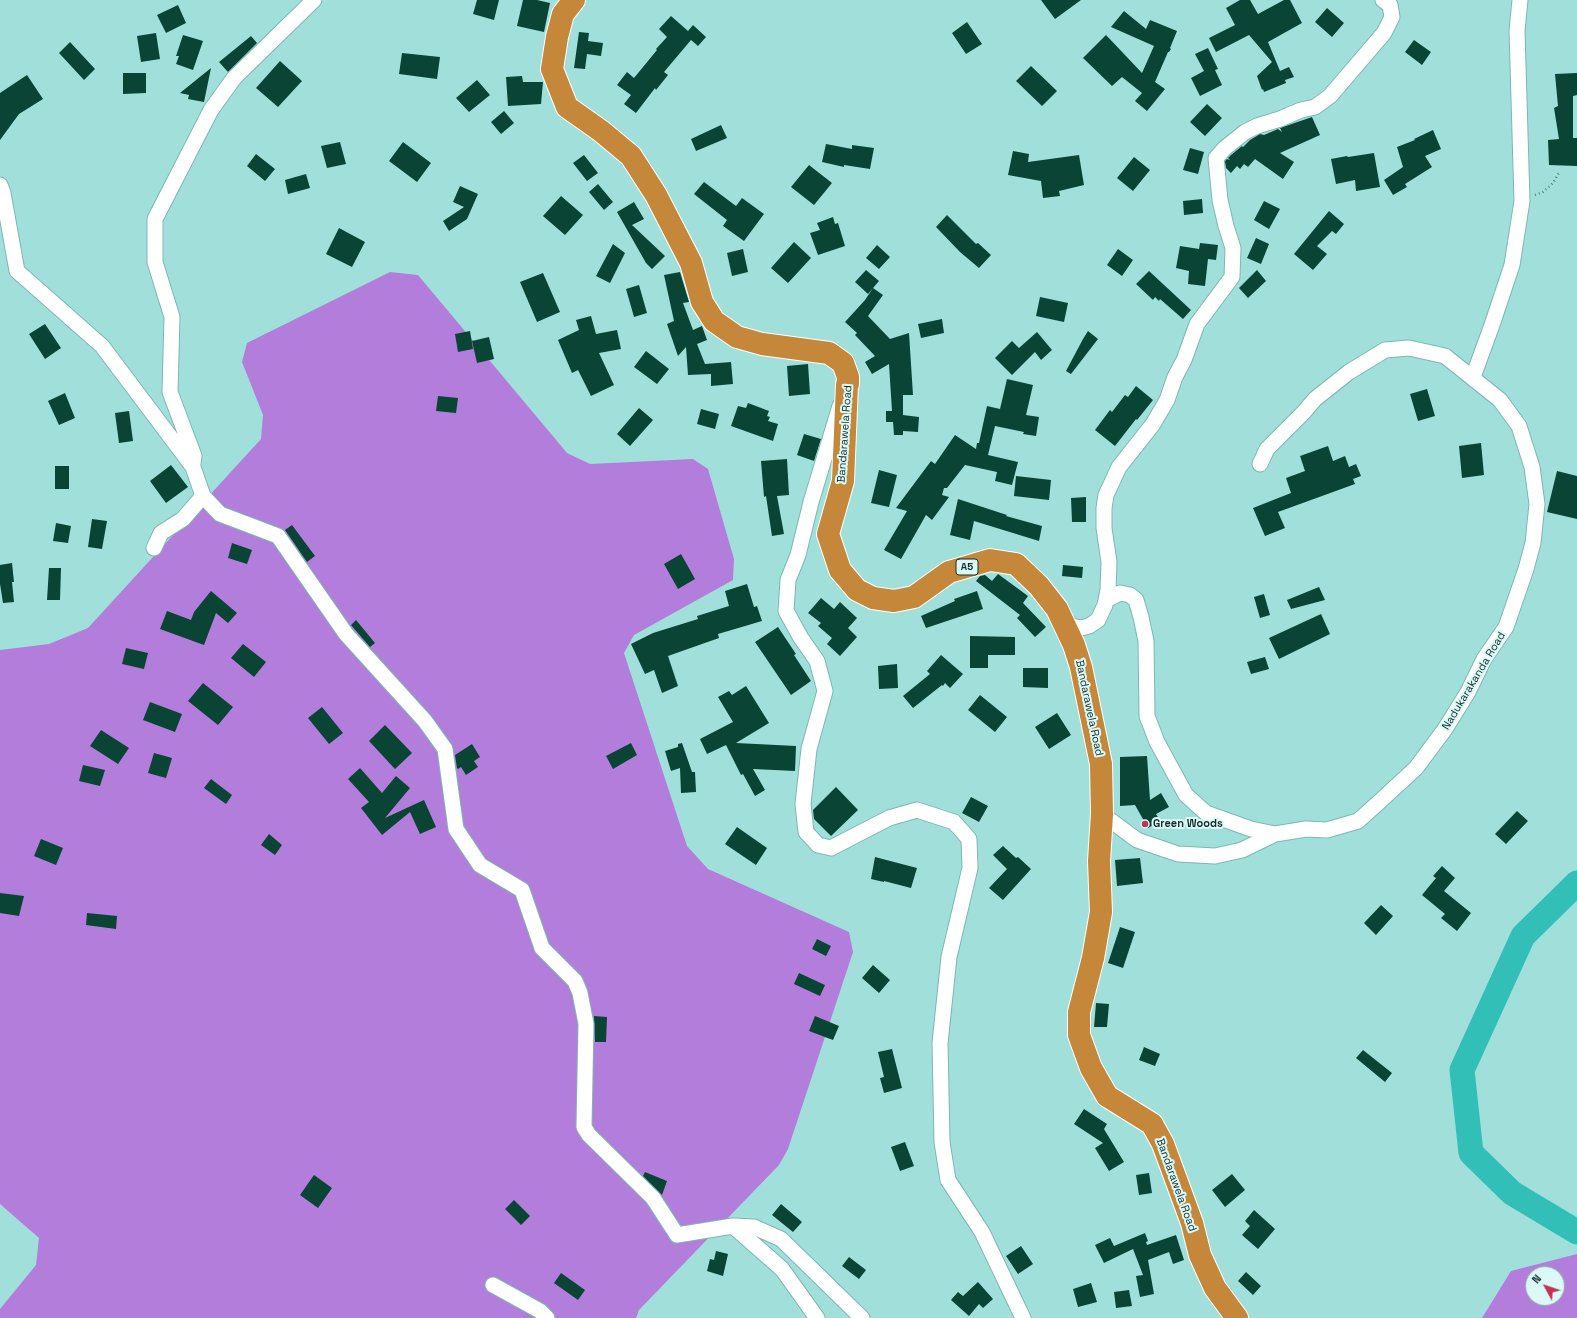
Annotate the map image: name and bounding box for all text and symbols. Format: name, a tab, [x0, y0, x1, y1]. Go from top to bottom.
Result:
street label: Bandarawela Road	[835, 385, 855, 483]
road number: A5	[956, 559, 978, 575]
street label: Nadukarakanda Road	[1440, 630, 1508, 732]
street label: Bandarawela Road	[1072, 659, 1106, 757]
place label: Green Woods	[1153, 817, 1223, 831]
marker: Green Woods	[1140, 819, 1150, 829]
street label: Bandarawela Road	[1153, 1137, 1199, 1233]
north arrow	[1525, 1266, 1565, 1306]
text: N	[1529, 1272, 1544, 1286]

